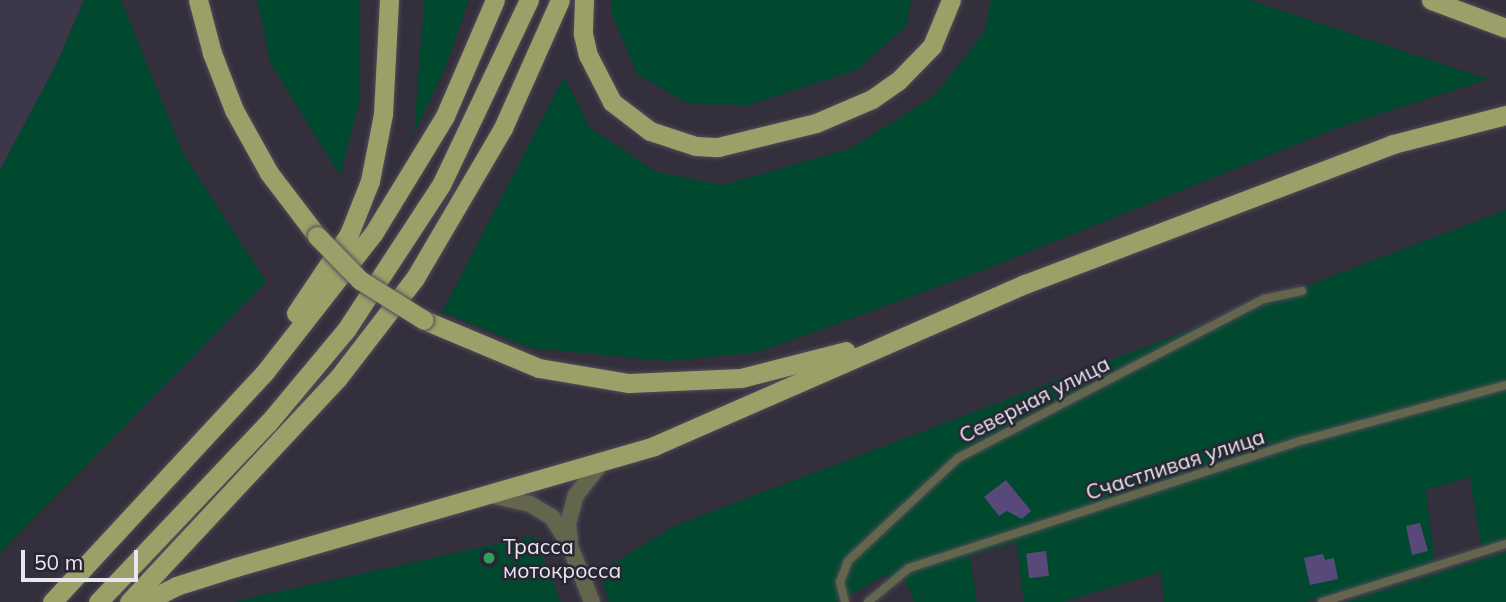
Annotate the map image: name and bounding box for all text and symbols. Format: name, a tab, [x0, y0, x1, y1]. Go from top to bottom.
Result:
street label: Северная улица	[955, 350, 1113, 448]
street label: Счастливая улица	[1082, 423, 1268, 505]
place label: Трасса мотокросса	[503, 533, 621, 583]
scale bar	[24, 536, 142, 580]
text: 50 m	[34, 549, 83, 575]
marker: Трасса мотокросса	[481, 550, 497, 566]

